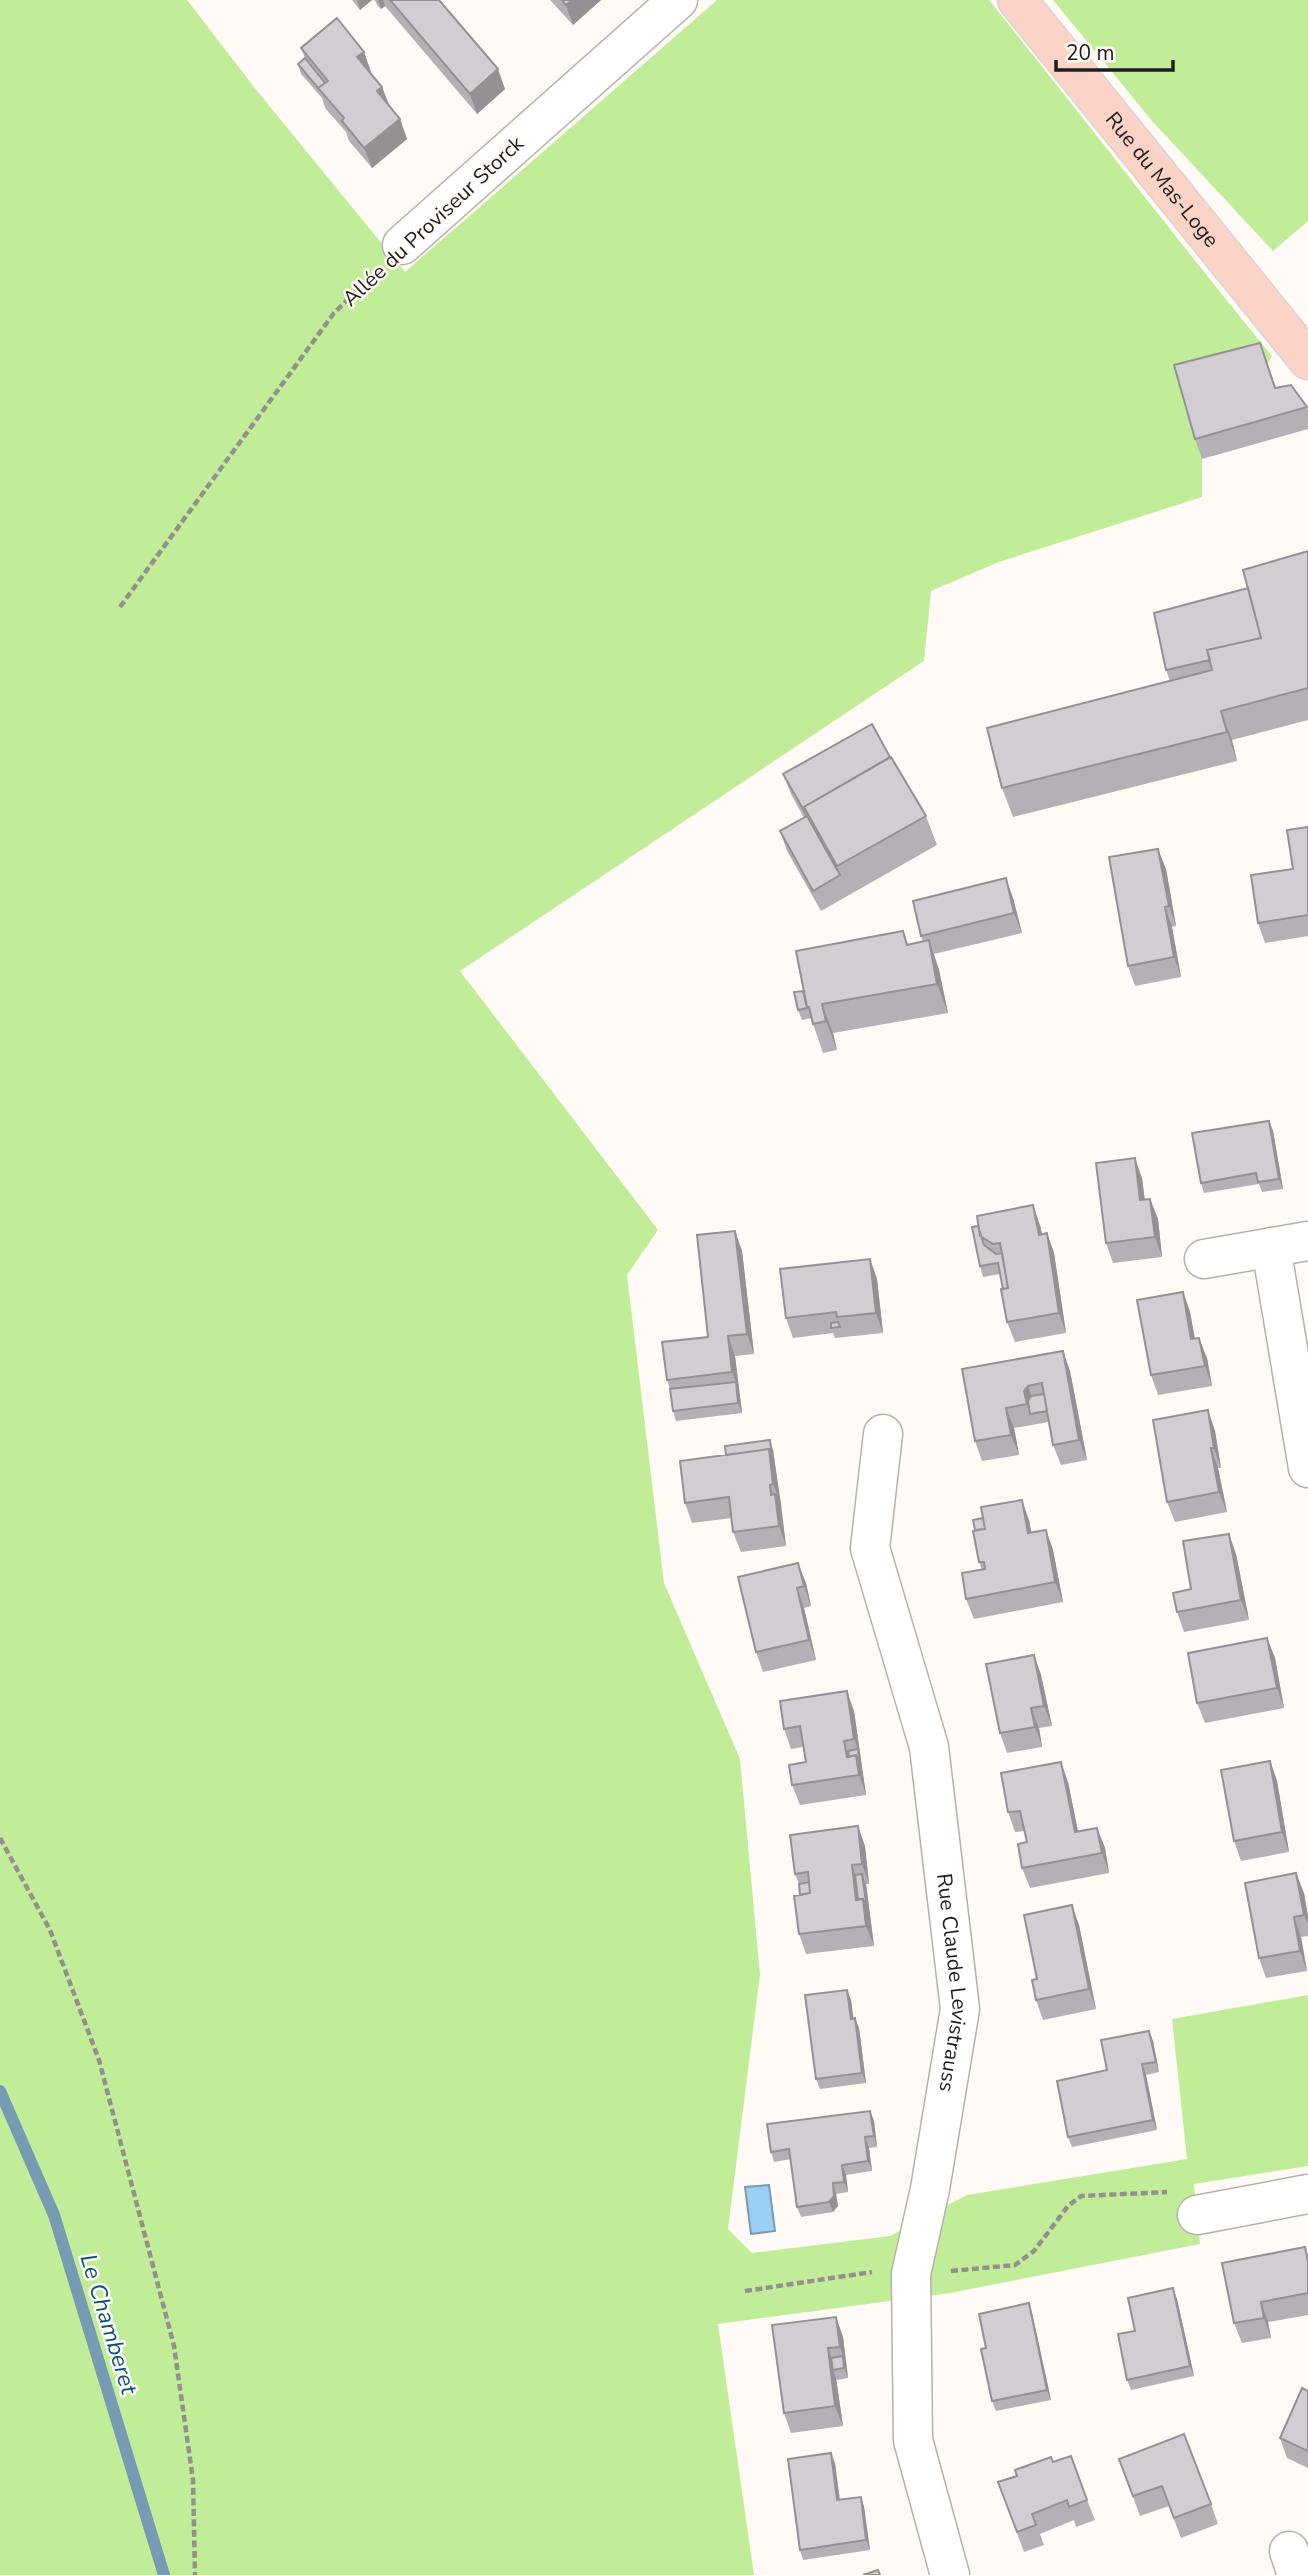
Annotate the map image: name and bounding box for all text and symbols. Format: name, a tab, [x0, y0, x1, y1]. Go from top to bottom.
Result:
scale bar	[1056, 28, 1173, 72]
text: 20 m	[1066, 39, 1115, 67]
street label: Rue du Mas-Loge	[1099, 106, 1225, 253]
street label: Allée du Proviseur Storck	[336, 129, 530, 312]
street label: Rue Claude Levistrauss	[930, 1872, 974, 2094]
water label: Le Chamberet	[73, 2250, 145, 2399]

